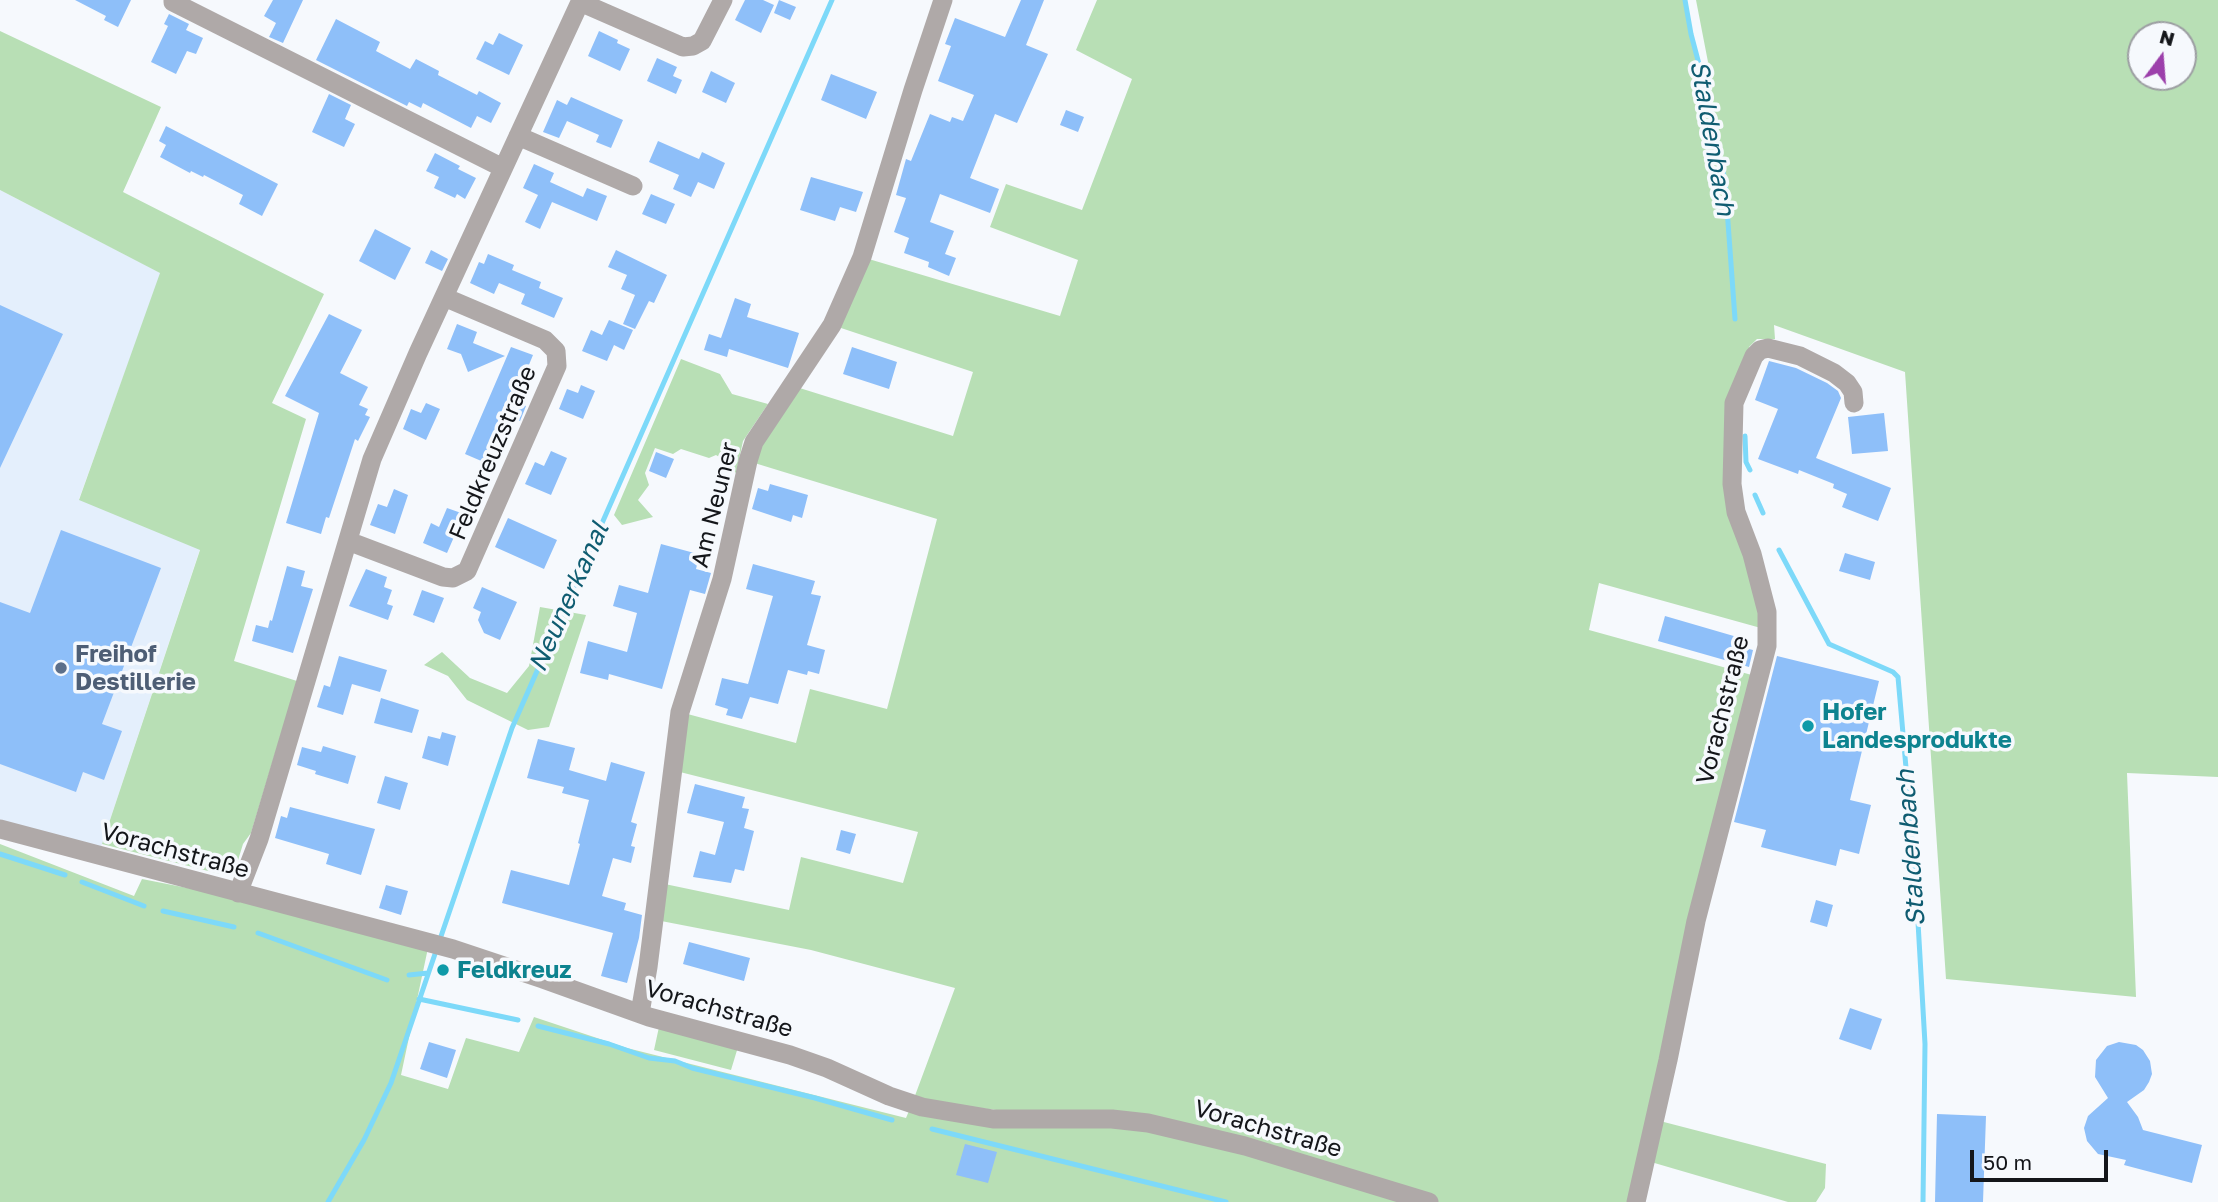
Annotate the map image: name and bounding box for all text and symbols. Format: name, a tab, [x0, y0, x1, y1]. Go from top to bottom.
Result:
north arrow	[2127, 21, 2197, 91]
text: N	[2157, 24, 2177, 50]
water label: Staldenbach	[1683, 58, 1741, 218]
street label: Feldkreuzstraße	[443, 362, 543, 544]
street label: Am Neuner	[686, 439, 744, 571]
water label: Neunerkanal	[522, 518, 616, 676]
street label: Vorachstraße	[1691, 633, 1755, 787]
place label: Freihof Destillerie	[75, 640, 196, 696]
marker: Freihof Destillerie	[53, 660, 69, 676]
place label: Hofer Landesprodukte	[1822, 698, 2012, 754]
marker: Hofer Landesprodukte	[1800, 718, 1816, 734]
water label: Staldenbach	[1890, 769, 1932, 927]
street label: Vorachstraße	[98, 817, 252, 885]
place label: Feldkreuz	[457, 956, 571, 984]
marker: Feldkreuz	[435, 962, 451, 978]
street label: Vorachstraße	[642, 974, 796, 1044]
street label: Vorachstraße	[1191, 1094, 1345, 1164]
scale bar	[1973, 1136, 2111, 1180]
text: 50 m	[1983, 1149, 2032, 1175]

